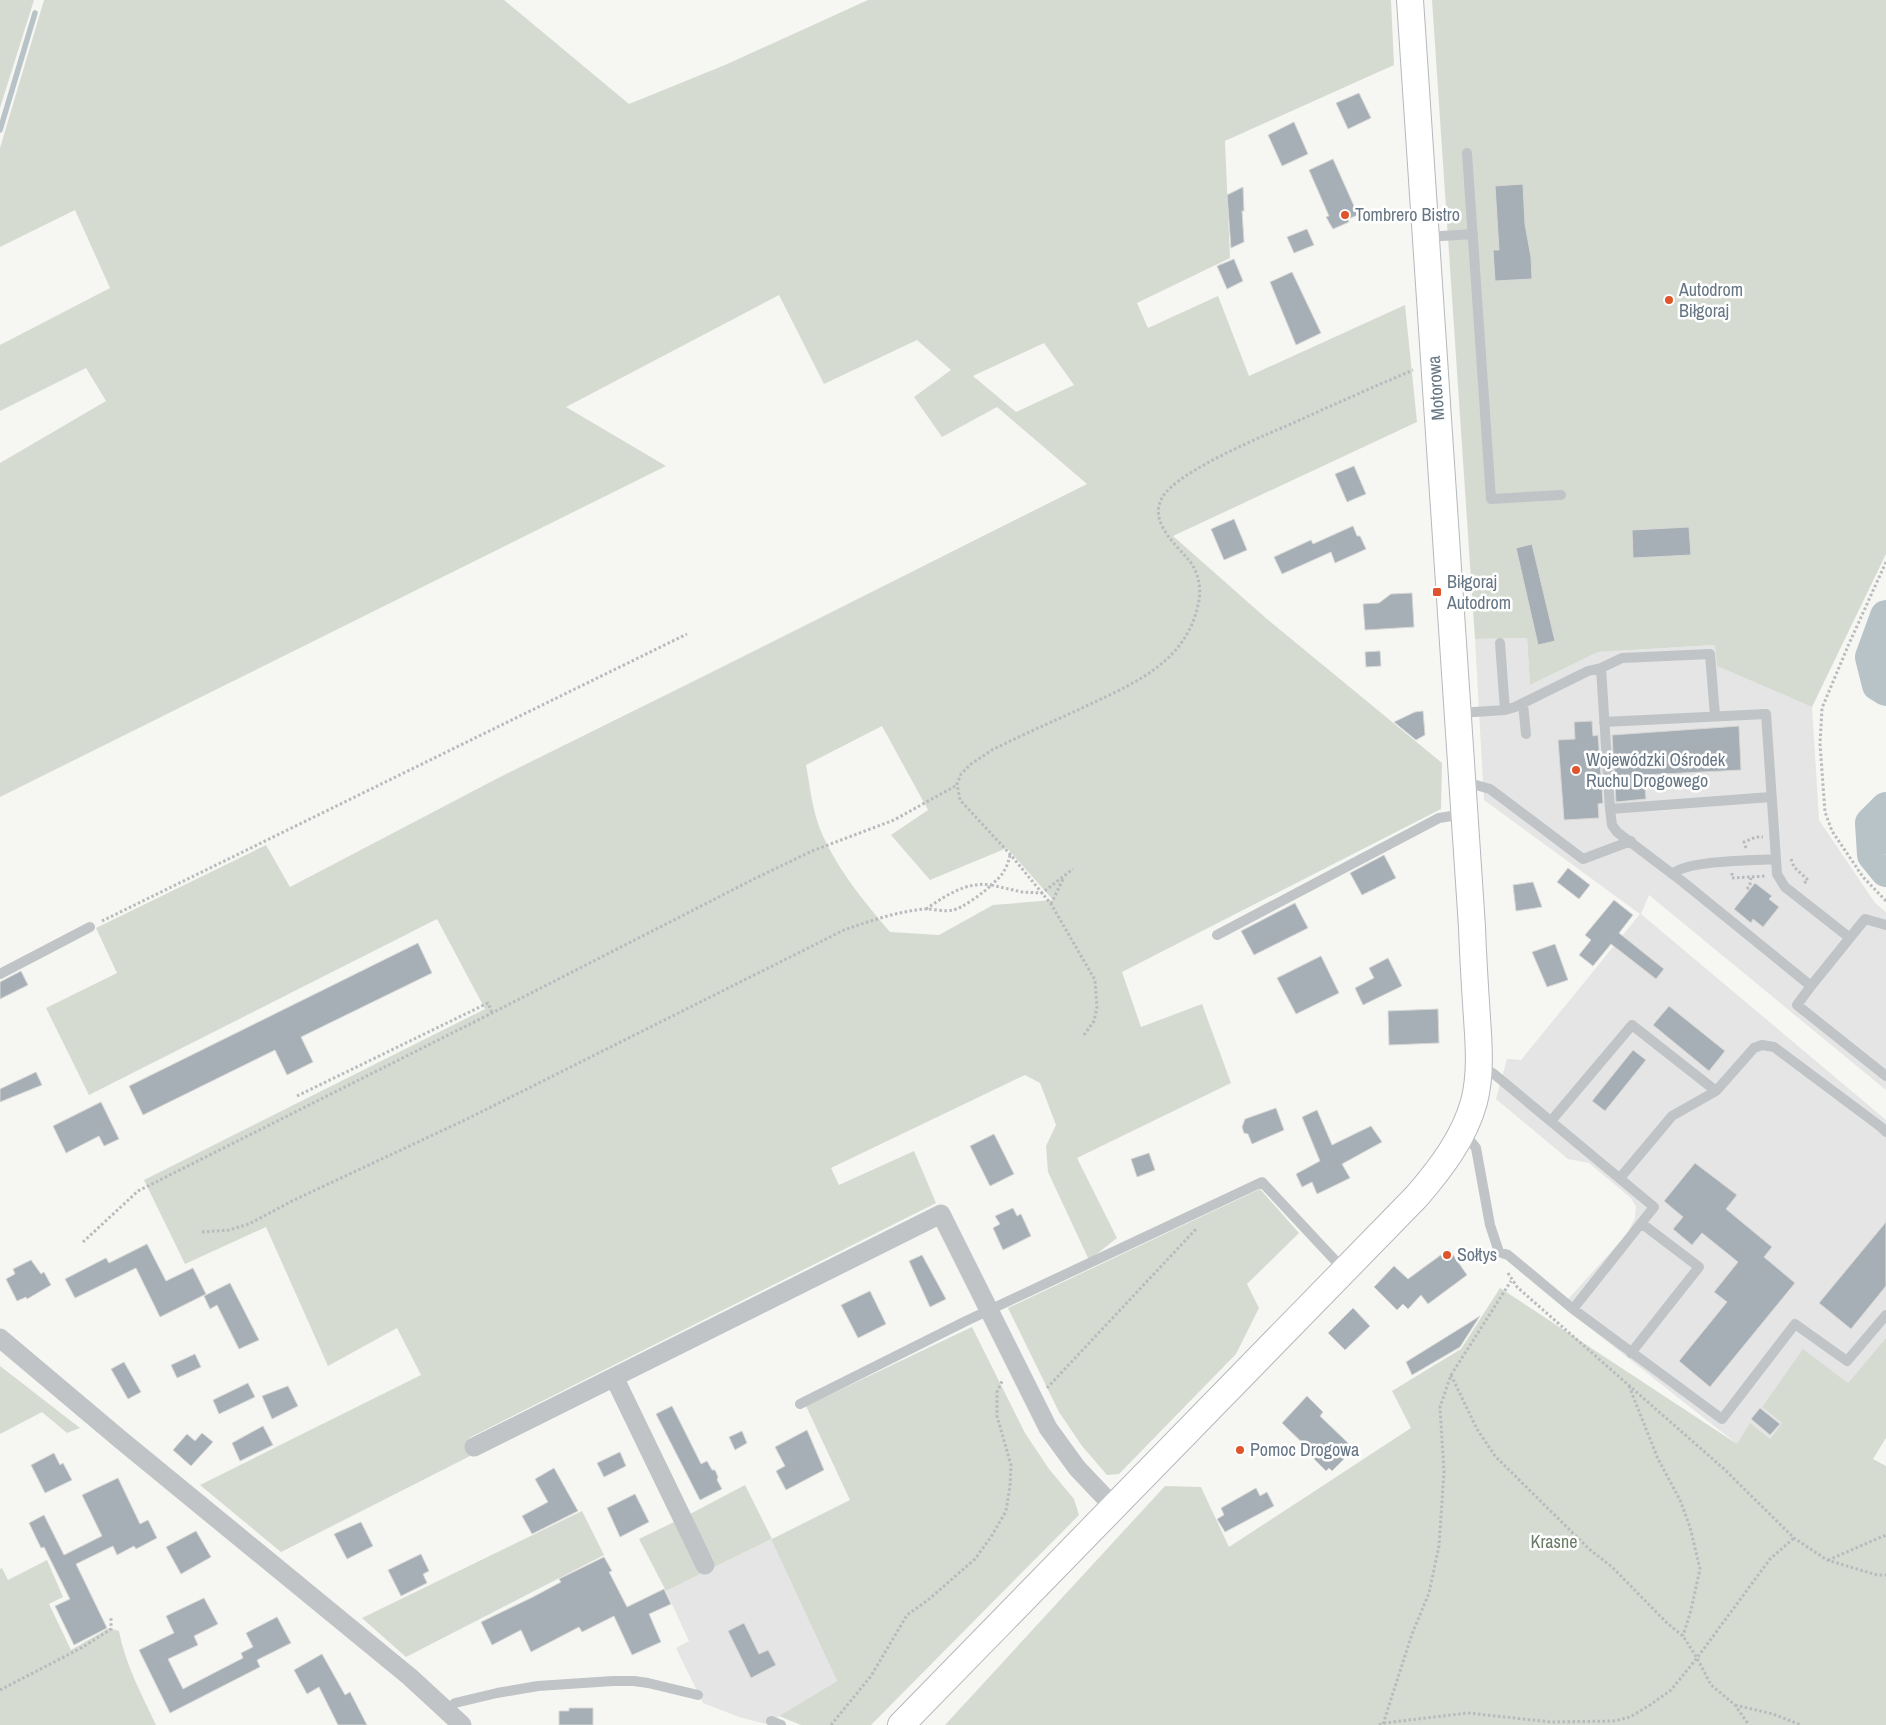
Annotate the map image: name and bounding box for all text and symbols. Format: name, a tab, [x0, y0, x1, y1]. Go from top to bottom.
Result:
place label: Tombrero Bistro	[1355, 202, 1460, 227]
marker: Tombrero Bistro	[1339, 209, 1351, 221]
place label: Autodrom Biłgoraj	[1678, 277, 1743, 323]
marker: Autodrom Biłgoraj	[1663, 294, 1675, 306]
street label: Motorowa	[1421, 355, 1450, 421]
place label: Biłgoraj Autodrom	[1446, 569, 1511, 615]
marker: Biłgoraj Autodrom	[1431, 586, 1443, 598]
place label: Wojewódzki Ośrodek Ruchu Drogowego	[1586, 747, 1726, 793]
marker: Wojewódzki Ośrodek Ruchu Drogowego	[1570, 764, 1582, 776]
place label: Sołtys	[1457, 1242, 1497, 1267]
marker: Sołtys	[1441, 1249, 1453, 1261]
place label: Pomoc Drogowa	[1250, 1437, 1359, 1462]
marker: Pomoc Drogowa	[1234, 1444, 1246, 1456]
park label: Krasne	[1531, 1529, 1577, 1554]

